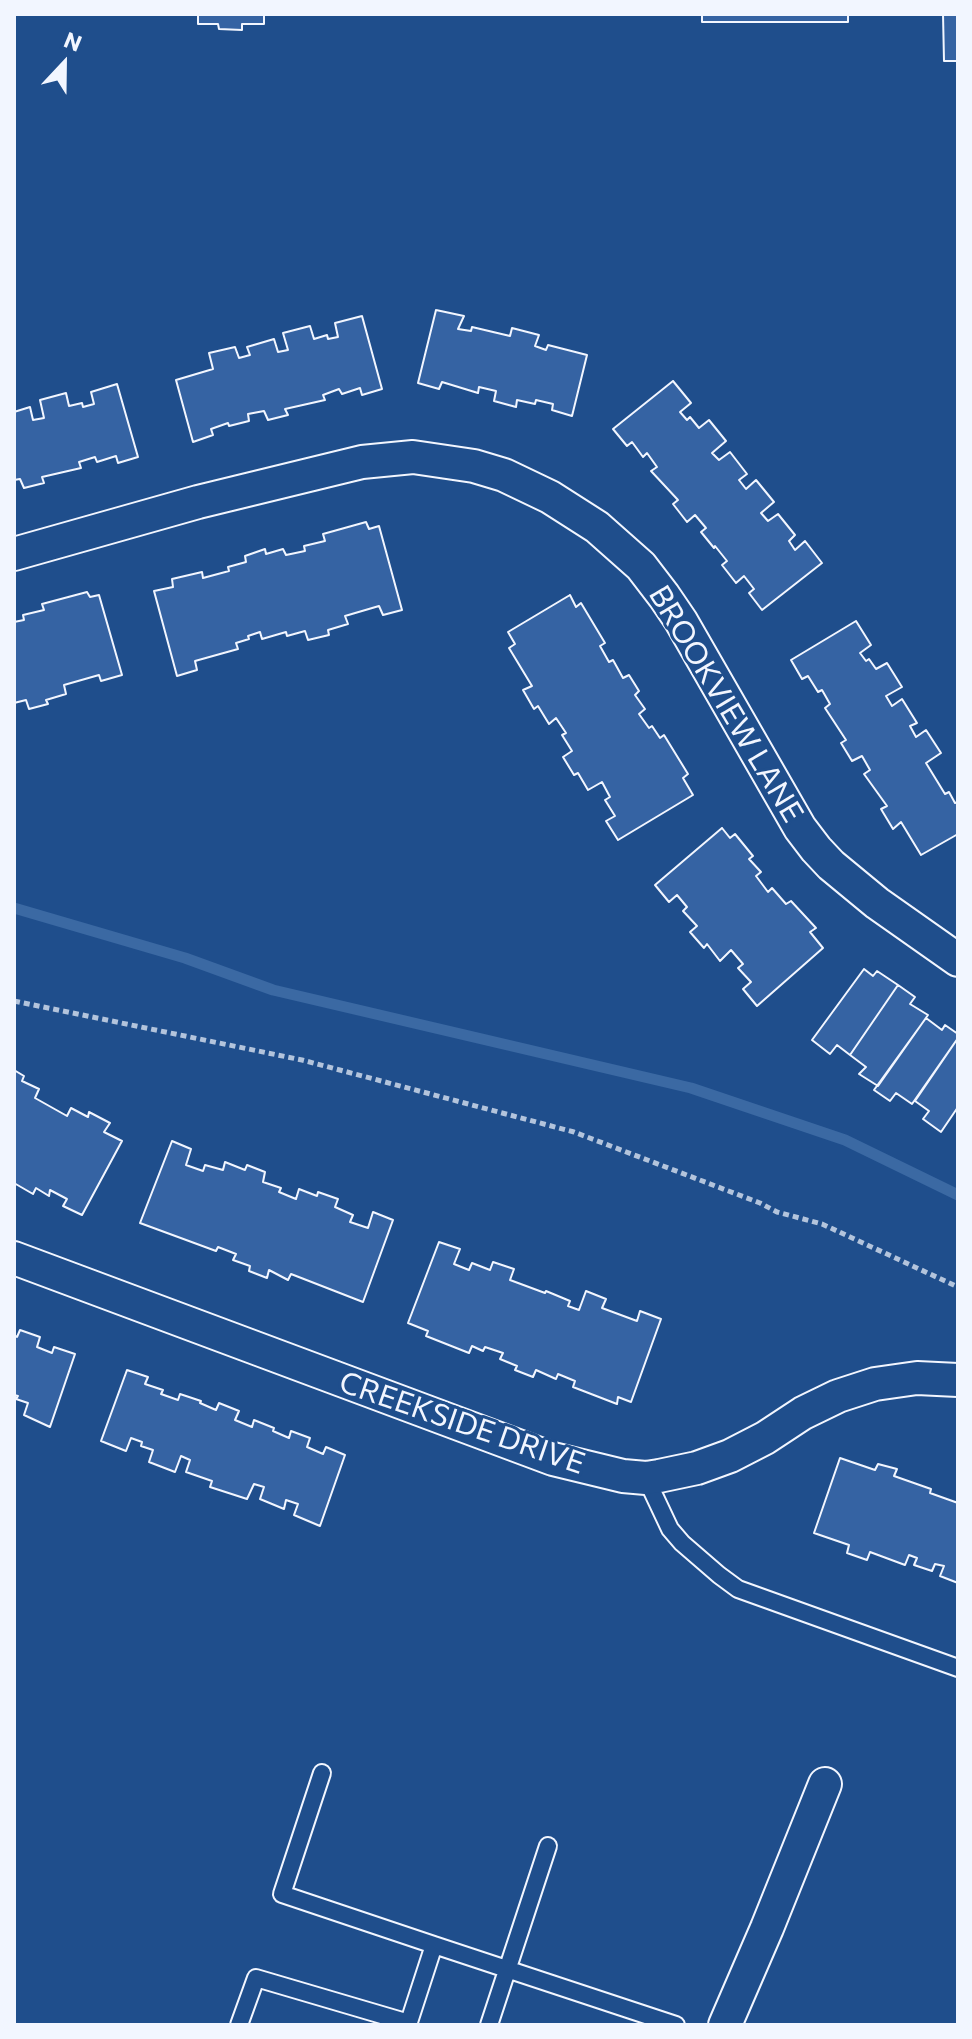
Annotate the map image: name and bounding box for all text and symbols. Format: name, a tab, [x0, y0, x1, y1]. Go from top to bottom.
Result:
north arrow	[24, 24, 104, 104]
text: N	[60, 26, 86, 57]
street label: BROOKVIEW LANE	[641, 579, 811, 829]
street label: CREEKSIDE DRIVE	[335, 1364, 589, 1482]

